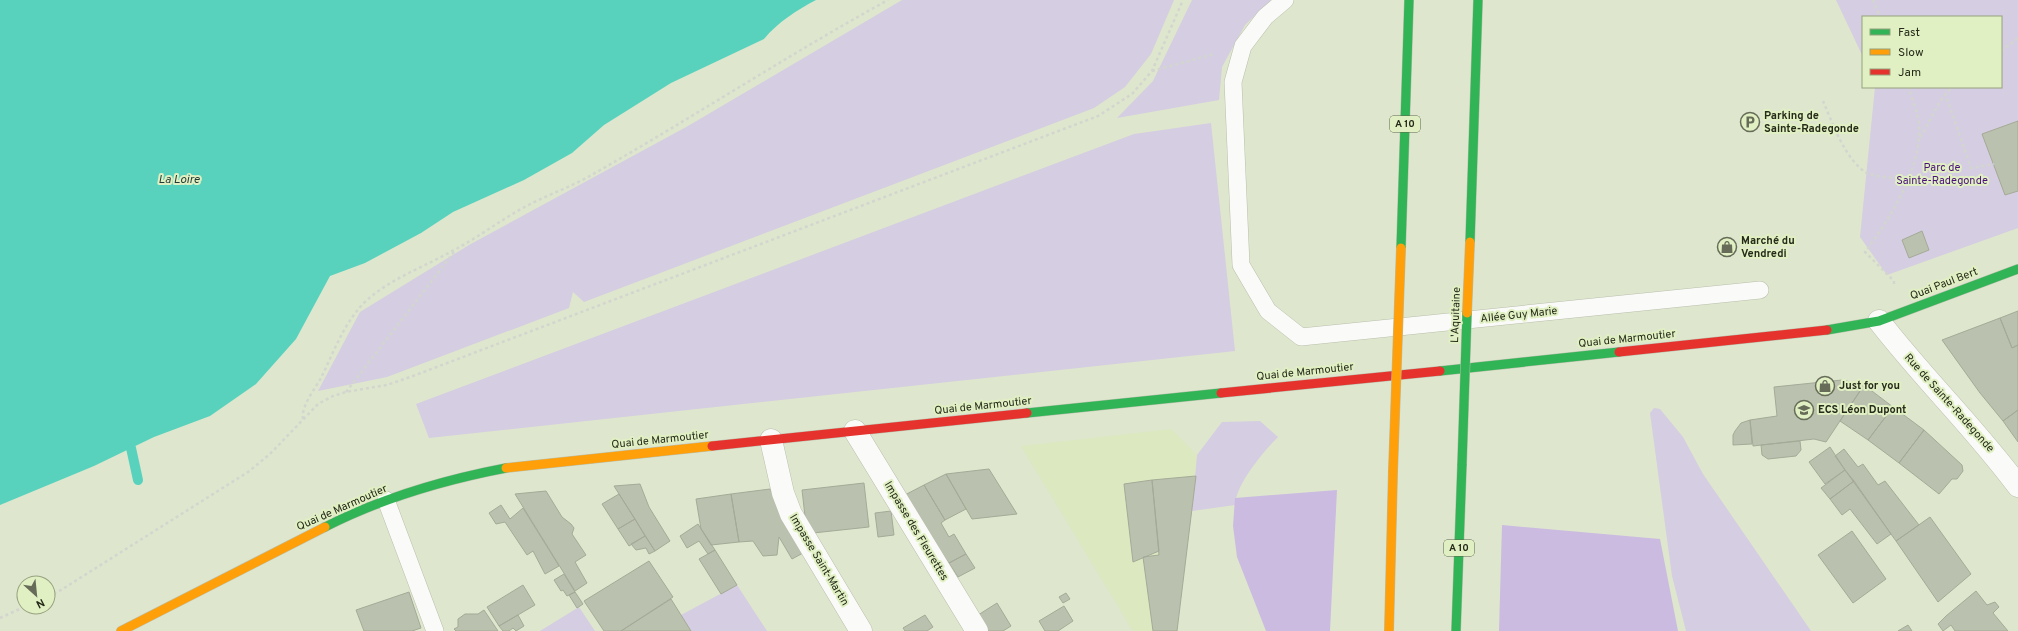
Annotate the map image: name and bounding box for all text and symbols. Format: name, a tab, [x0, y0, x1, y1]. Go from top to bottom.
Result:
legend	[1862, 16, 2002, 88]
text: Fast	[1898, 25, 1920, 41]
text: Slow	[1898, 45, 1924, 61]
text: Jam	[1898, 65, 1921, 81]
place label: Parking de Sainte-Radegonde	[1764, 109, 1859, 136]
parking icon: Parking de Sainte-Radegonde	[1739, 111, 1761, 133]
road number: A 10	[1390, 116, 1420, 132]
park label: Parc de Sainte-Radegonde	[1896, 161, 1988, 188]
water label: La Loire	[158, 172, 201, 188]
place label: Marché du Vendredi	[1741, 234, 1795, 261]
shop icon: Marché du Vendredi	[1716, 236, 1738, 258]
street label: Quai Paul Bert	[1908, 265, 1980, 303]
street label: L'Aquitaine	[1448, 287, 1464, 343]
street label: Allée Guy Marie	[1480, 304, 1558, 326]
street label: Quai de Marmoutier	[1578, 327, 1677, 351]
street label: Rue de Sainte-Radegonde	[1901, 351, 1997, 455]
street label: Quai de Marmoutier	[1256, 360, 1355, 384]
shop icon: Just for you	[1814, 375, 1836, 397]
place label: Just for you	[1839, 379, 1900, 393]
street label: Quai de Marmoutier	[934, 394, 1033, 418]
school or university icon: ECS Léon Dupont	[1793, 399, 1815, 421]
place label: ECS Léon Dupont	[1818, 403, 1906, 417]
street label: Quai de Marmoutier	[611, 428, 710, 452]
street label: Impasse des Fleurettes	[881, 479, 951, 583]
street label: Quai de Marmoutier	[295, 481, 390, 534]
street label: Impasse Saint-Martin	[786, 512, 852, 608]
road number: A 10	[1444, 540, 1474, 556]
north arrow	[16, 575, 56, 615]
text: N	[33, 595, 47, 611]

